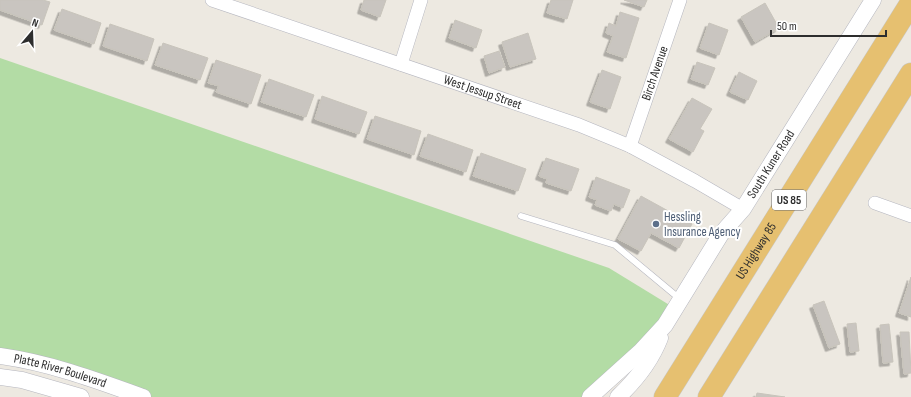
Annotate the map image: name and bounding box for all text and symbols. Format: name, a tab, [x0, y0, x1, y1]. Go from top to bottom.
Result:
north arrow	[12, 12, 52, 52]
scale bar	[771, 12, 886, 38]
text: N	[30, 16, 40, 30]
text: 50 m	[777, 19, 797, 34]
street label: Birch Avenue	[638, 44, 672, 102]
street label: West Jessup Street	[441, 71, 524, 113]
street label: South Kuner Road	[744, 127, 798, 201]
road number: US 85	[772, 190, 806, 210]
place label: Hessling Insurance Agency	[664, 209, 741, 240]
marker: Hessling Insurance Agency	[651, 219, 661, 229]
street label: US Highway 85	[732, 220, 780, 282]
street label: Platte River Boulevard	[13, 350, 109, 391]

